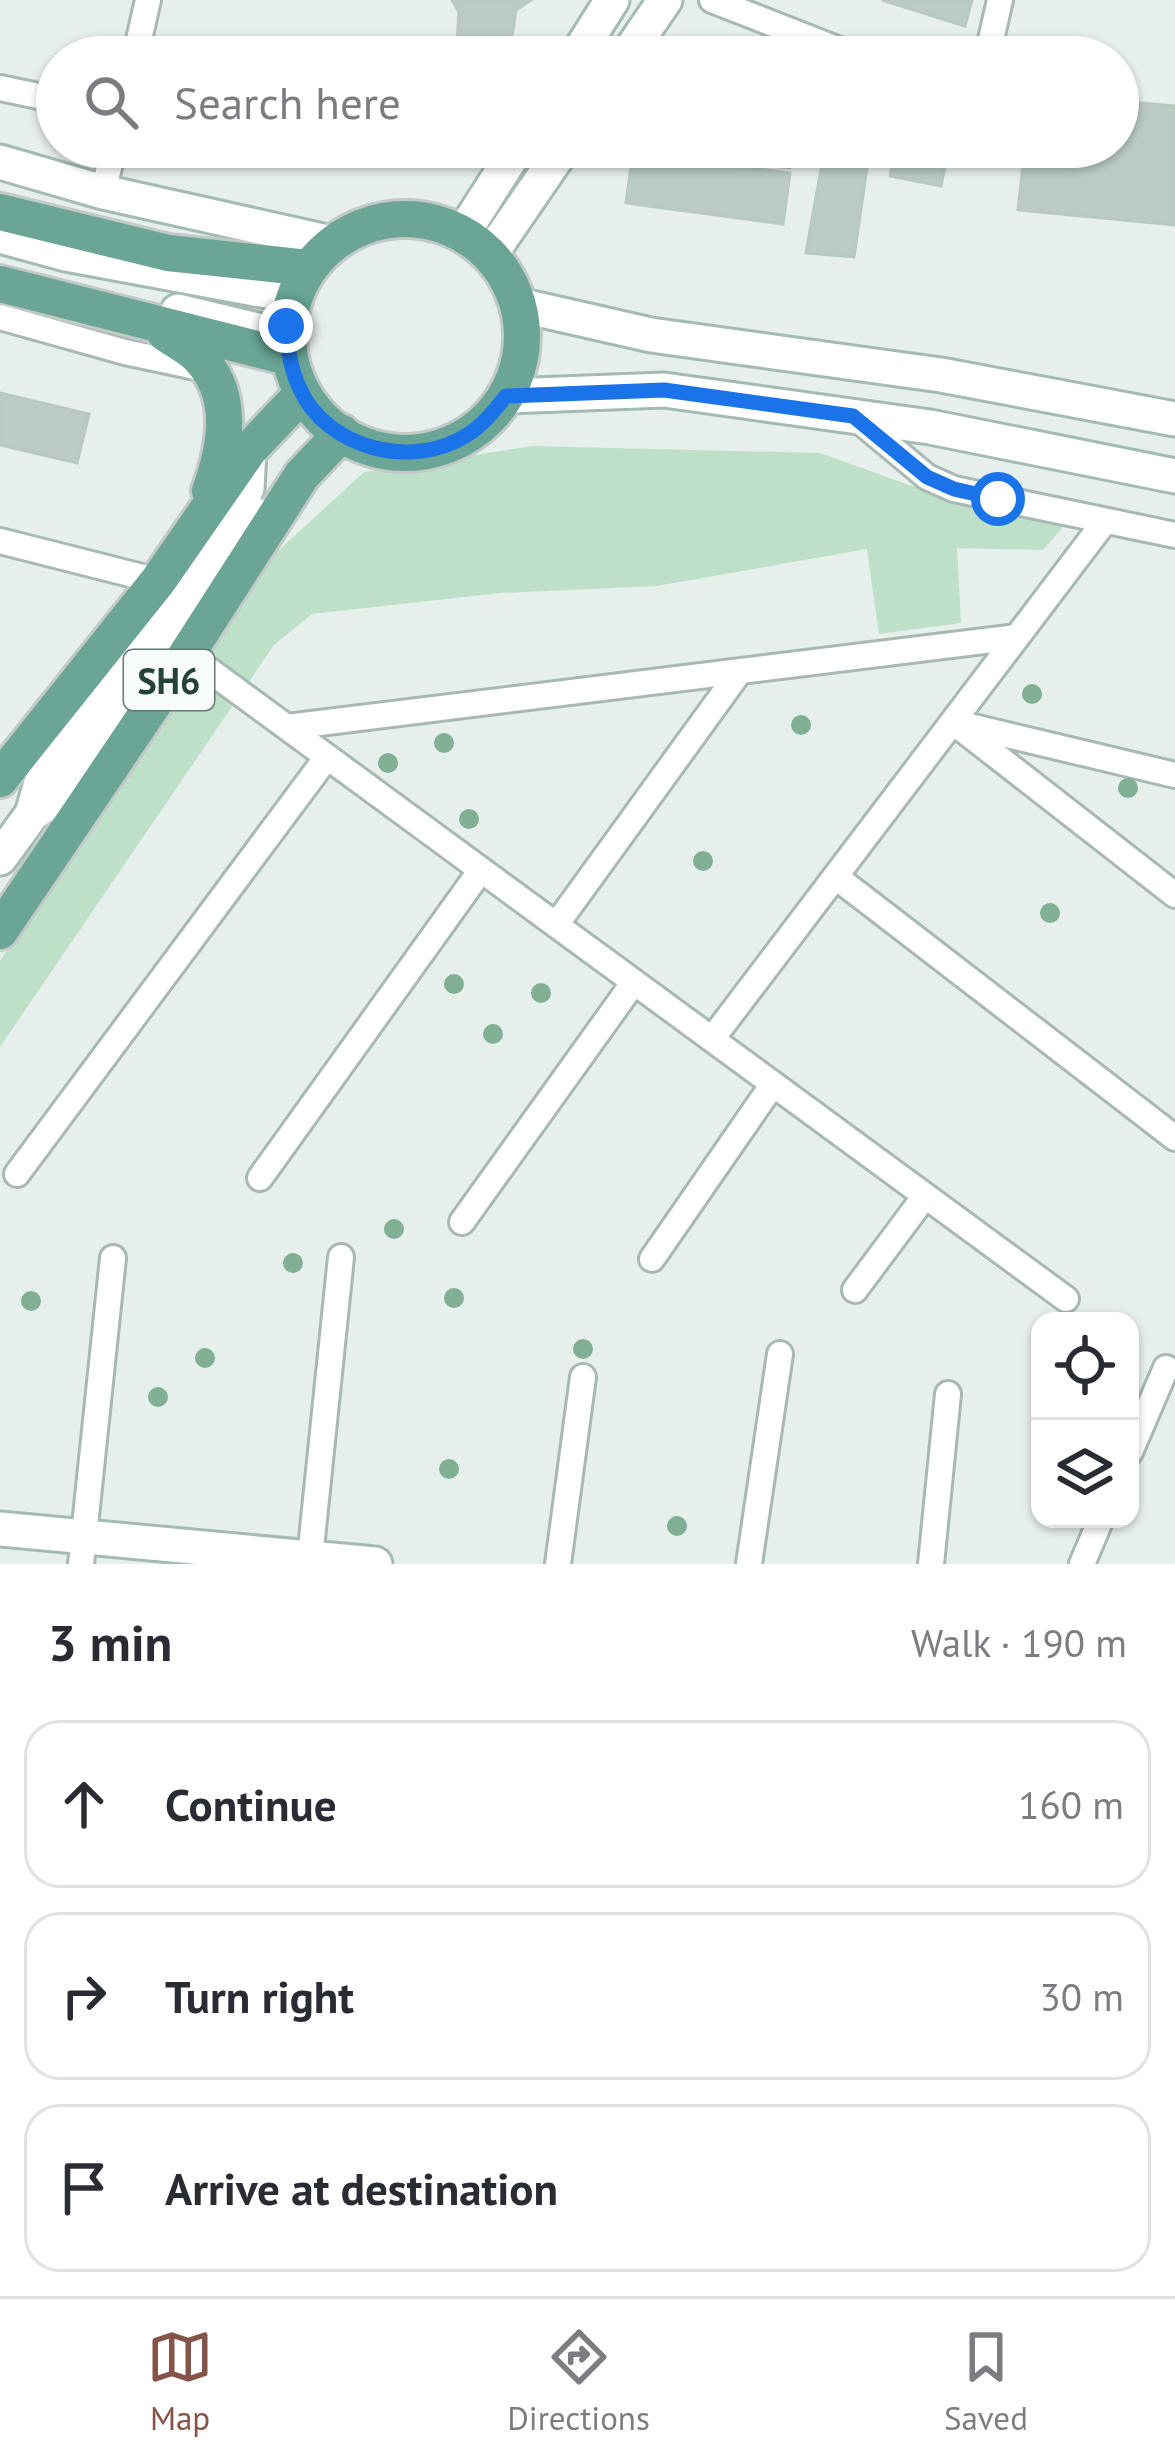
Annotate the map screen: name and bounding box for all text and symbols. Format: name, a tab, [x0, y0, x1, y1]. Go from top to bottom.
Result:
search box	[36, 36, 1139, 168]
icon: search	[78, 69, 144, 135]
text: Search here	[174, 73, 401, 131]
route end	[259, 299, 313, 353]
route start	[971, 472, 1025, 526]
road number: SH6	[124, 650, 214, 710]
map controls	[1031, 1312, 1139, 1528]
button: locate	[1031, 1312, 1139, 1420]
button: layers	[1031, 1420, 1139, 1528]
text: 3 min	[48, 1609, 172, 1675]
text: Walk · 190 m	[911, 1617, 1127, 1668]
icon: ahead	[51, 1771, 117, 1837]
text: Continue	[165, 1775, 337, 1833]
text: 160 m	[1018, 1779, 1124, 1830]
icon: right	[51, 1963, 117, 2029]
text: Turn right	[165, 1967, 354, 2025]
text: 30 m	[1039, 1971, 1124, 2022]
icon: arrive	[51, 2155, 117, 2221]
text: Arrive at destination	[165, 2159, 558, 2217]
tab: Map	[147, 2324, 213, 2439]
tab: Directions	[507, 2324, 650, 2439]
tab: Saved	[944, 2324, 1028, 2439]

